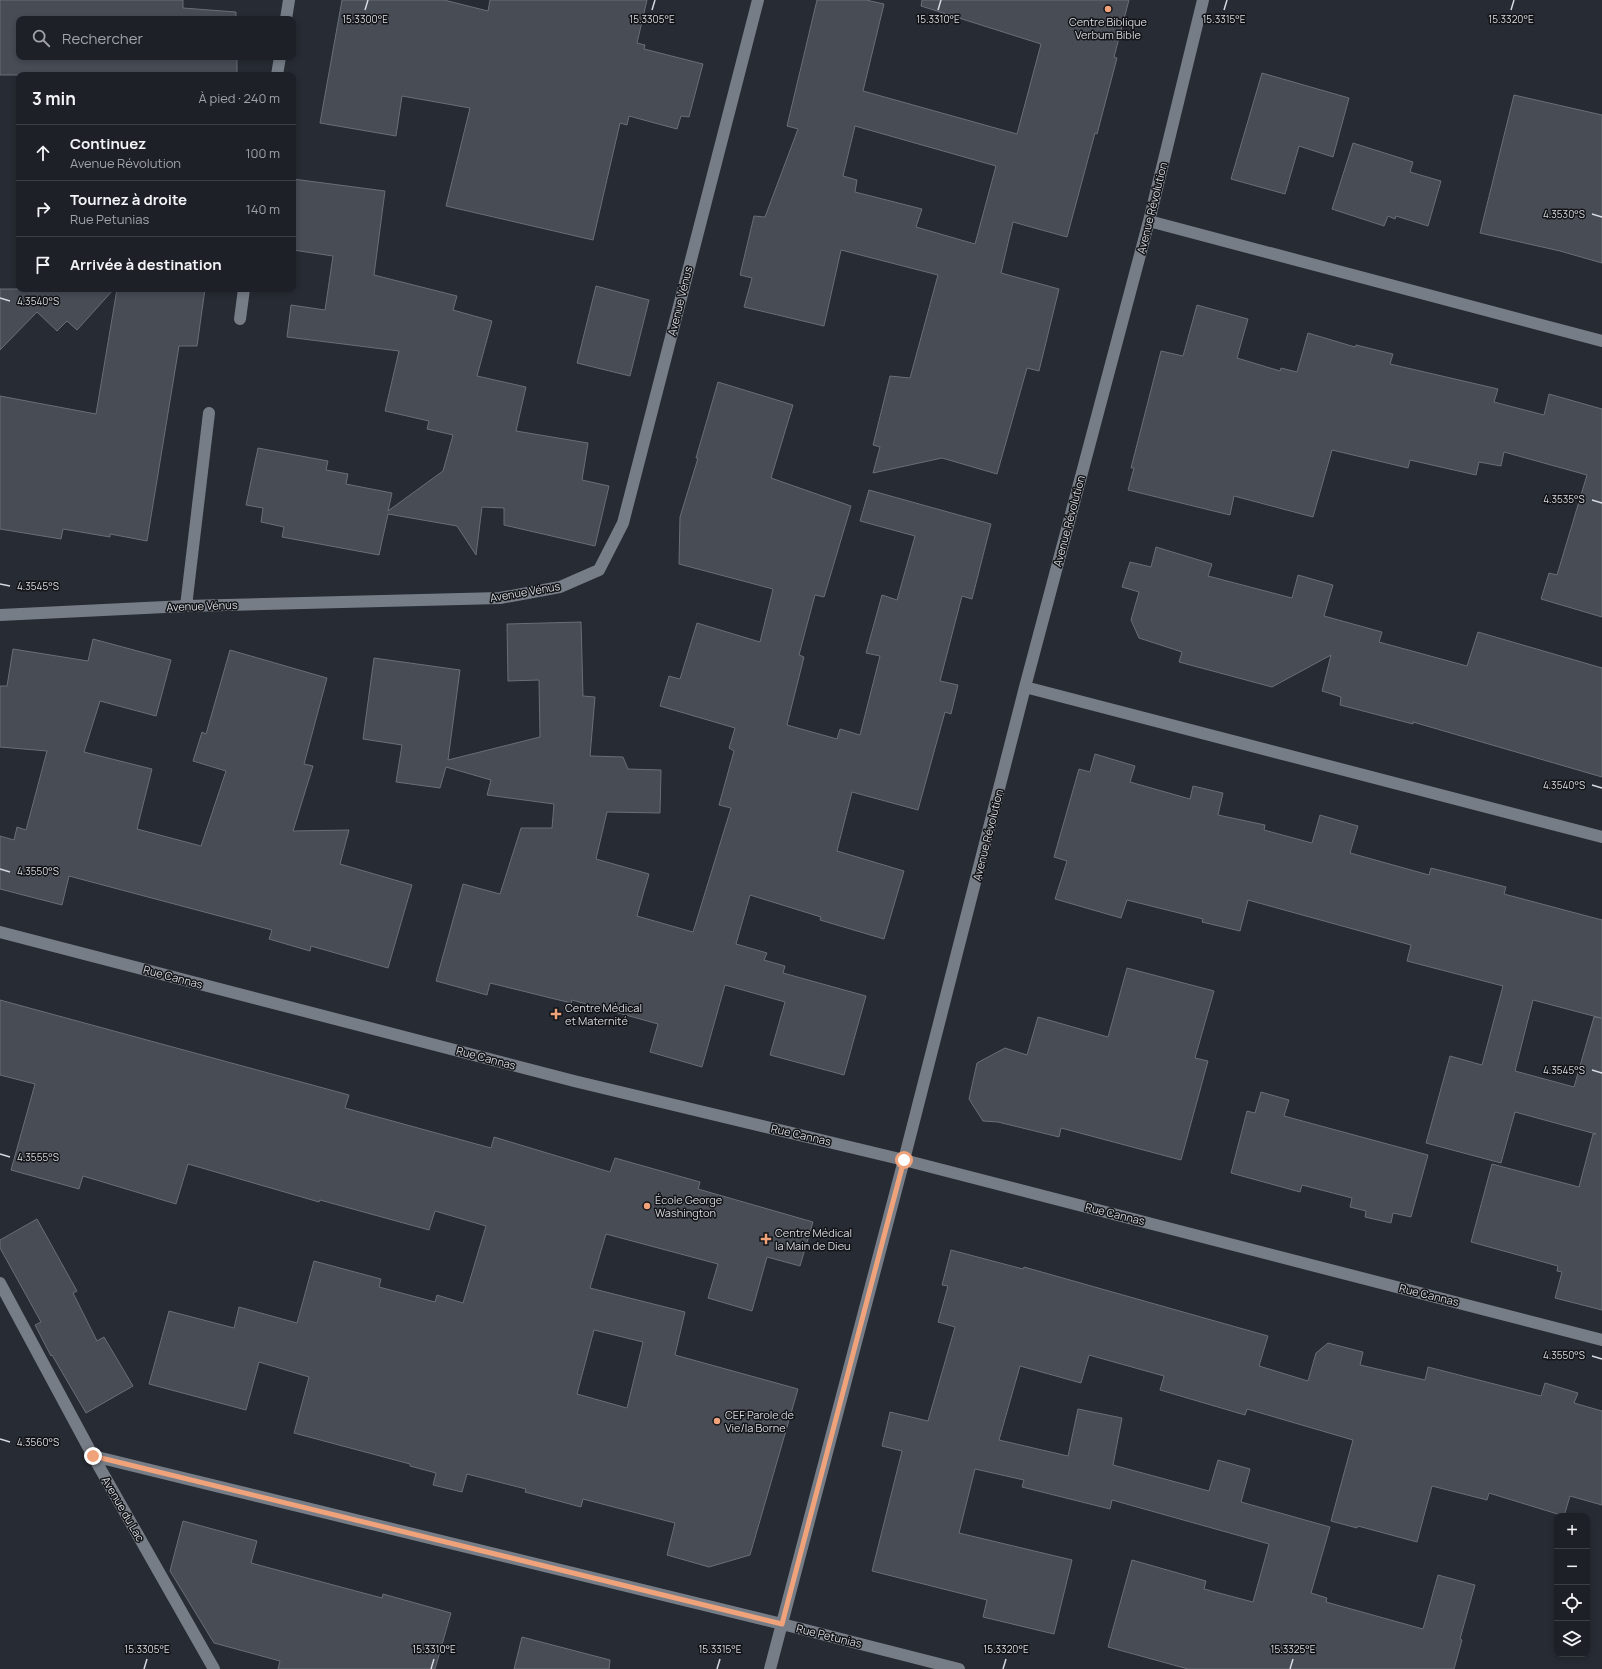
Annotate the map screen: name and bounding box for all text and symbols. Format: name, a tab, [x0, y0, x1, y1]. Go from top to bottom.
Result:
marker: Centre Biblique Verbum Bible	[1103, 4, 1113, 14]
text: 15.3300°E	[342, 12, 388, 26]
text: 15.3305°E	[629, 12, 675, 26]
text: 15.3310°E	[916, 12, 960, 26]
text: 15.3315°E	[1202, 12, 1246, 26]
text: 15.3320°E	[1488, 12, 1534, 26]
place label: Centre Biblique Verbum Bible	[1069, 14, 1148, 42]
search box	[16, 16, 296, 60]
icon: search	[30, 27, 52, 49]
text: Rechercher	[62, 28, 143, 49]
text: 3 min	[32, 87, 76, 110]
text: À pied · 240 m	[199, 89, 280, 107]
text: Continuez	[70, 133, 146, 154]
icon: ahead	[32, 142, 54, 164]
text: 100 m	[245, 144, 280, 162]
text: Avenue Révolution	[70, 154, 181, 172]
street label: Avenue Révolution	[1133, 160, 1170, 255]
text: Tournez à droite	[70, 189, 187, 210]
icon: right	[32, 198, 54, 220]
text: 140 m	[246, 200, 280, 218]
text: 4.3530°S	[1543, 207, 1585, 221]
text: Rue Petunias	[70, 210, 149, 228]
icon: arrive	[32, 254, 54, 276]
text: Arrivée à destination	[70, 254, 222, 275]
street label: Avenue Vénus	[664, 264, 695, 337]
text: 4.3540°S	[17, 294, 59, 308]
street label: Avenue Révolution	[1049, 474, 1088, 568]
text: 4.3535°S	[1543, 492, 1585, 506]
street label: Avenue Vénus	[489, 578, 561, 605]
text: 4.3545°S	[17, 579, 59, 593]
street label: Avenue Vénus	[166, 597, 238, 614]
text: 4.3540°S	[1543, 778, 1585, 792]
street label: Avenue Révolution	[969, 787, 1006, 882]
text: 4.3550°S	[17, 864, 59, 878]
street label: Rue Cannas	[142, 961, 205, 992]
place label: Centre Médical et Maternité	[565, 1000, 642, 1028]
marker: Centre Médical et Maternité	[550, 1008, 562, 1020]
street label: Rue Cannas	[455, 1042, 518, 1073]
text: 4.3545°S	[1543, 1063, 1585, 1077]
street label: Rue Cannas	[770, 1120, 833, 1149]
text: 4.3555°S	[17, 1150, 59, 1164]
route start	[895, 1151, 913, 1169]
place label: École George Washington	[655, 1192, 723, 1220]
street label: Rue Cannas	[1084, 1199, 1147, 1228]
marker: École George Washington	[642, 1201, 652, 1211]
place label: Centre Médical la Main de Dieu	[775, 1225, 852, 1253]
marker: Centre Médical la Main de Dieu	[760, 1233, 772, 1245]
street label: Rue Cannas	[1398, 1280, 1461, 1309]
text: 4.3550°S	[1543, 1348, 1585, 1362]
place label: CEF Parole de Vie/la Borne	[725, 1407, 794, 1435]
marker: CEF Parole de Vie/la Borne	[712, 1416, 722, 1426]
text: 4.3560°S	[17, 1435, 59, 1449]
route end	[84, 1447, 102, 1465]
street label: Avenue du Lac	[99, 1473, 148, 1544]
map controls	[1554, 1513, 1590, 1657]
button: +	[1554, 1513, 1590, 1549]
button: −	[1554, 1549, 1590, 1585]
button: locate	[1554, 1585, 1590, 1621]
street label: Rue Petunias	[795, 1620, 864, 1651]
button: layers	[1554, 1621, 1590, 1657]
text: 15.3305°E	[124, 1642, 170, 1656]
text: 15.3310°E	[412, 1642, 456, 1656]
text: 15.3315°E	[698, 1642, 742, 1656]
text: 15.3320°E	[983, 1642, 1029, 1656]
text: 15.3325°E	[1271, 1642, 1316, 1656]

